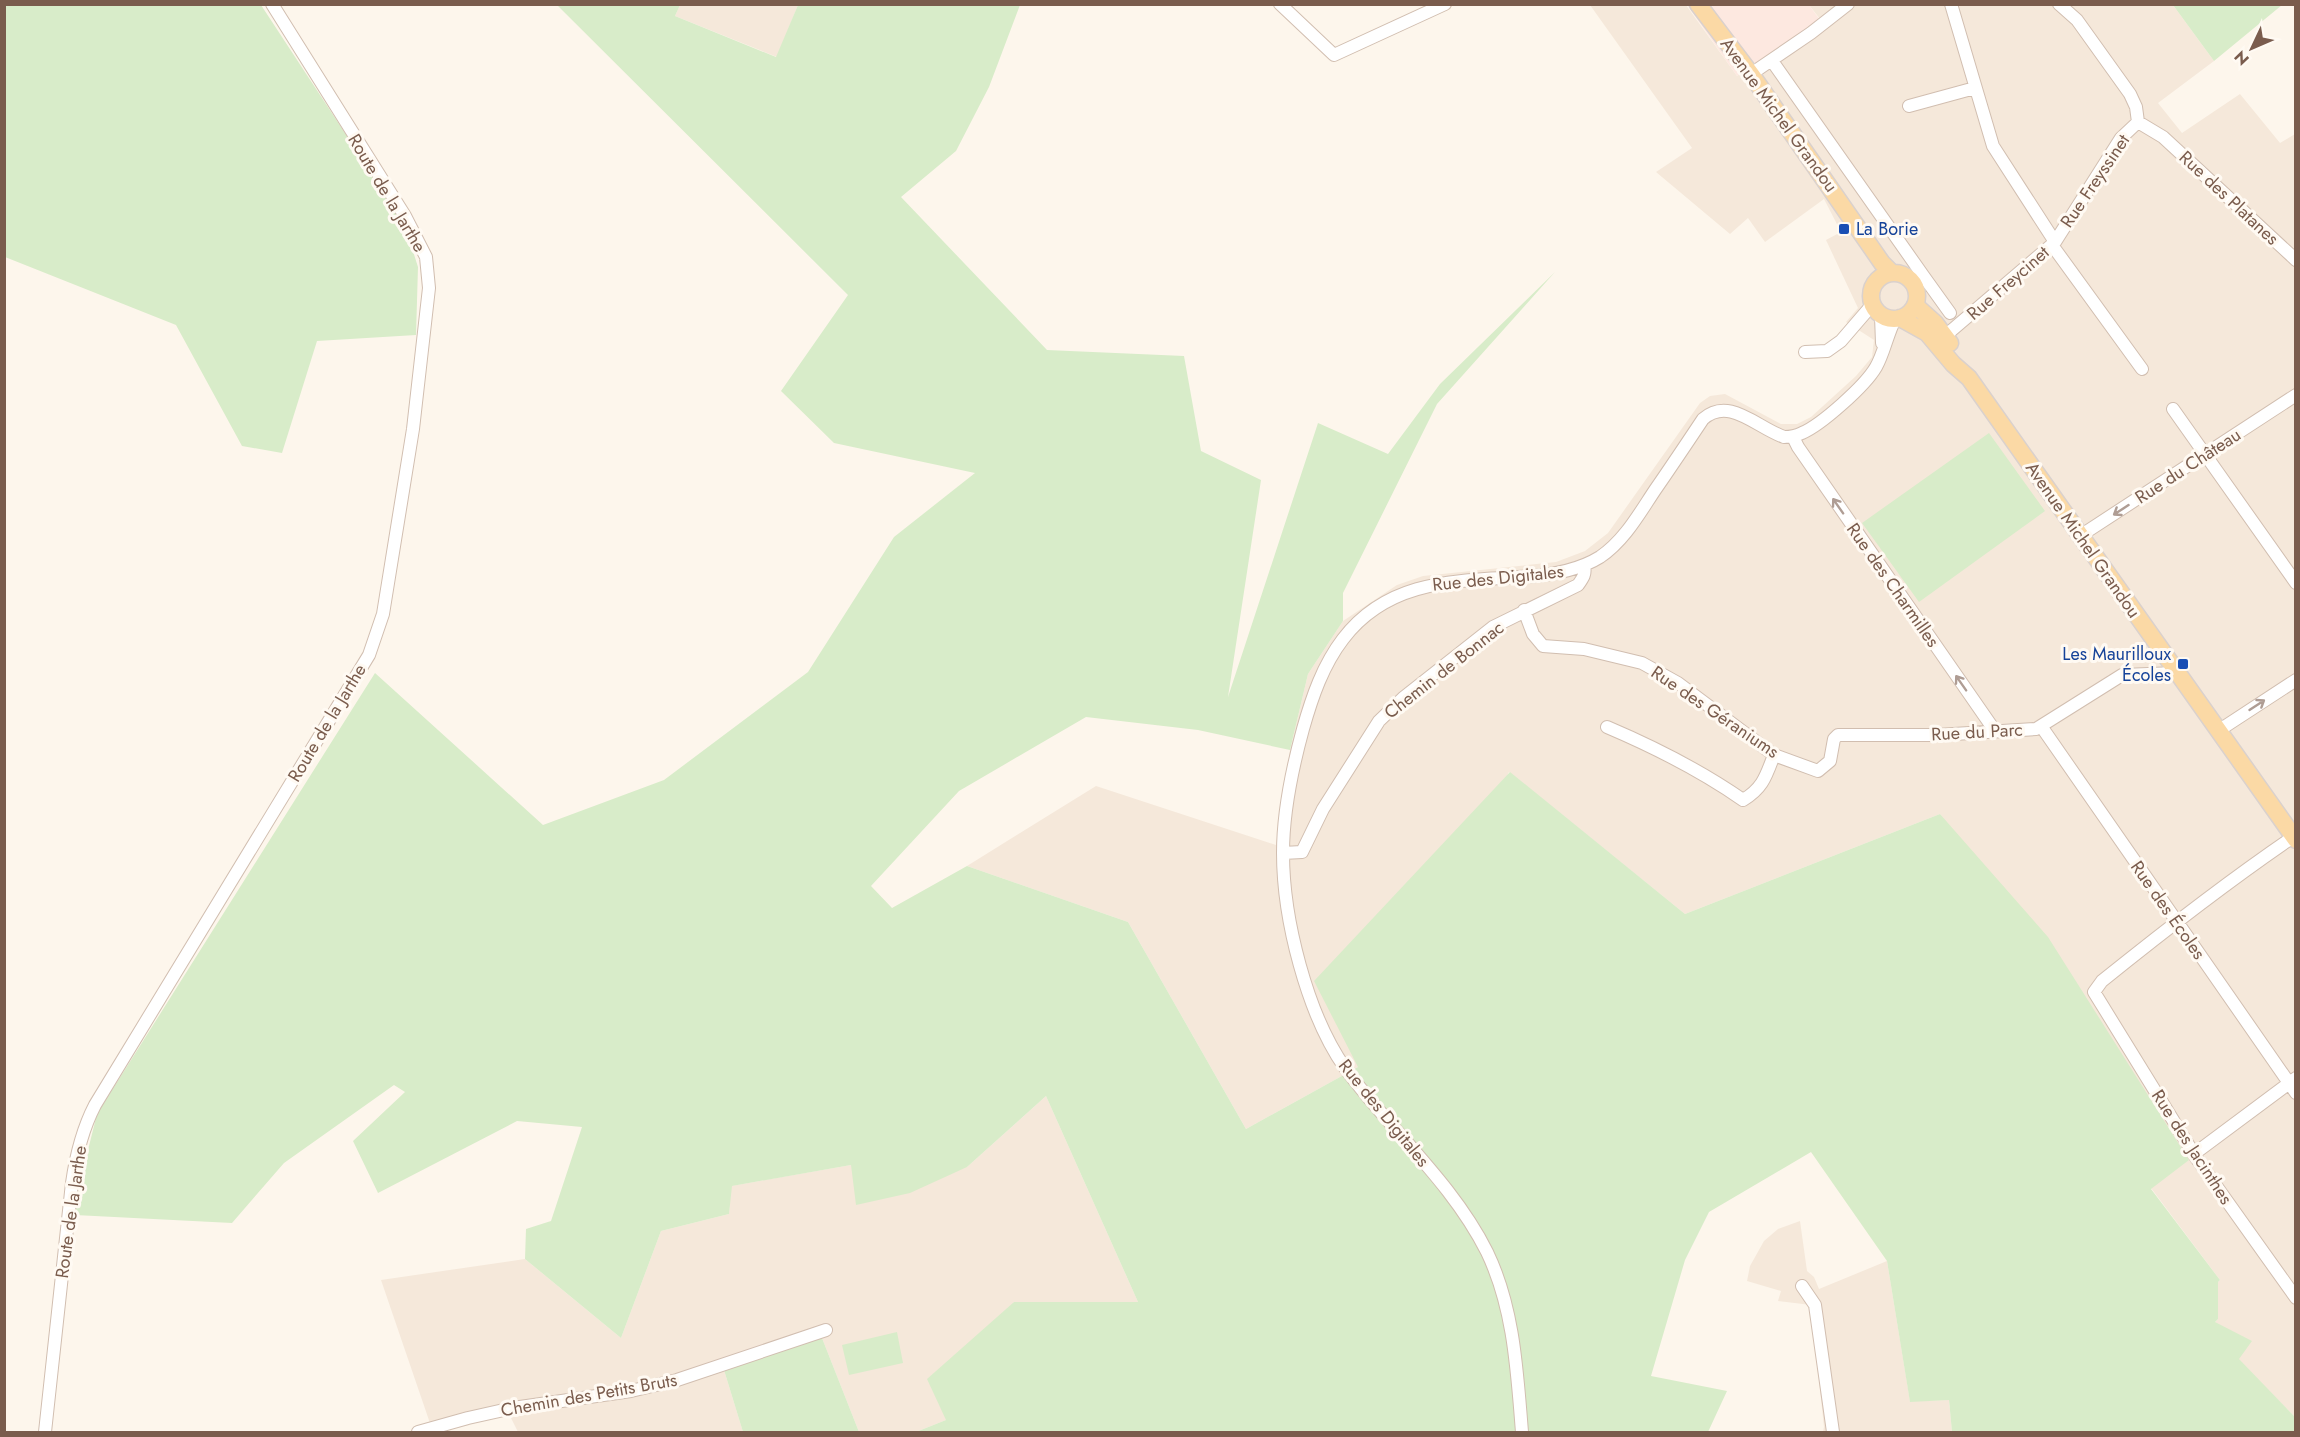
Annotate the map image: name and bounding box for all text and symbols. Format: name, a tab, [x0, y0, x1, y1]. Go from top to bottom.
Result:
north arrow	[2222, 18, 2282, 78]
street label: Avenue Michel Grandou	[1714, 32, 1844, 198]
text: N	[2229, 46, 2254, 71]
street label: Rue Freyssinet	[2054, 128, 2136, 233]
street label: Route de la Jarthe	[341, 129, 433, 257]
street label: Rue des Platanes	[2173, 145, 2285, 251]
place label: La Borie	[1856, 216, 1918, 242]
marker: La Borie	[1837, 222, 1851, 236]
street label: Rue Freycinet	[1961, 239, 2055, 326]
street label: Rue du Château	[2130, 422, 2246, 510]
street label: Avenue Michel Grandou	[2019, 457, 2147, 623]
one-way arrow	[1832, 498, 1844, 514]
one-way arrow	[2113, 504, 2130, 516]
street label: Rue des Charmilles	[1840, 518, 1946, 652]
street label: Rue des Digitales	[1431, 558, 1565, 598]
street label: Chemin de Bonnac	[1379, 615, 1509, 725]
place label: Les Maurilloux Écoles	[2062, 641, 2171, 688]
marker: Les Maurilloux Écoles	[2176, 657, 2190, 671]
street label: Route de la Jarthe	[281, 659, 373, 787]
street label: Rue des Géraniums	[1646, 659, 1784, 765]
one-way arrow	[1955, 676, 1967, 692]
one-way arrow	[2248, 699, 2265, 711]
street label: Rue du Parc	[1930, 717, 2024, 747]
street label: Rue des Écoles	[2124, 855, 2212, 965]
street label: Rue des Digitales	[1332, 1054, 1436, 1172]
street label: Rue des Jacinthes	[2145, 1084, 2239, 1210]
street label: Route de la Jarthe	[49, 1144, 93, 1280]
street label: Chemin des Petits Bruts	[499, 1367, 679, 1423]

